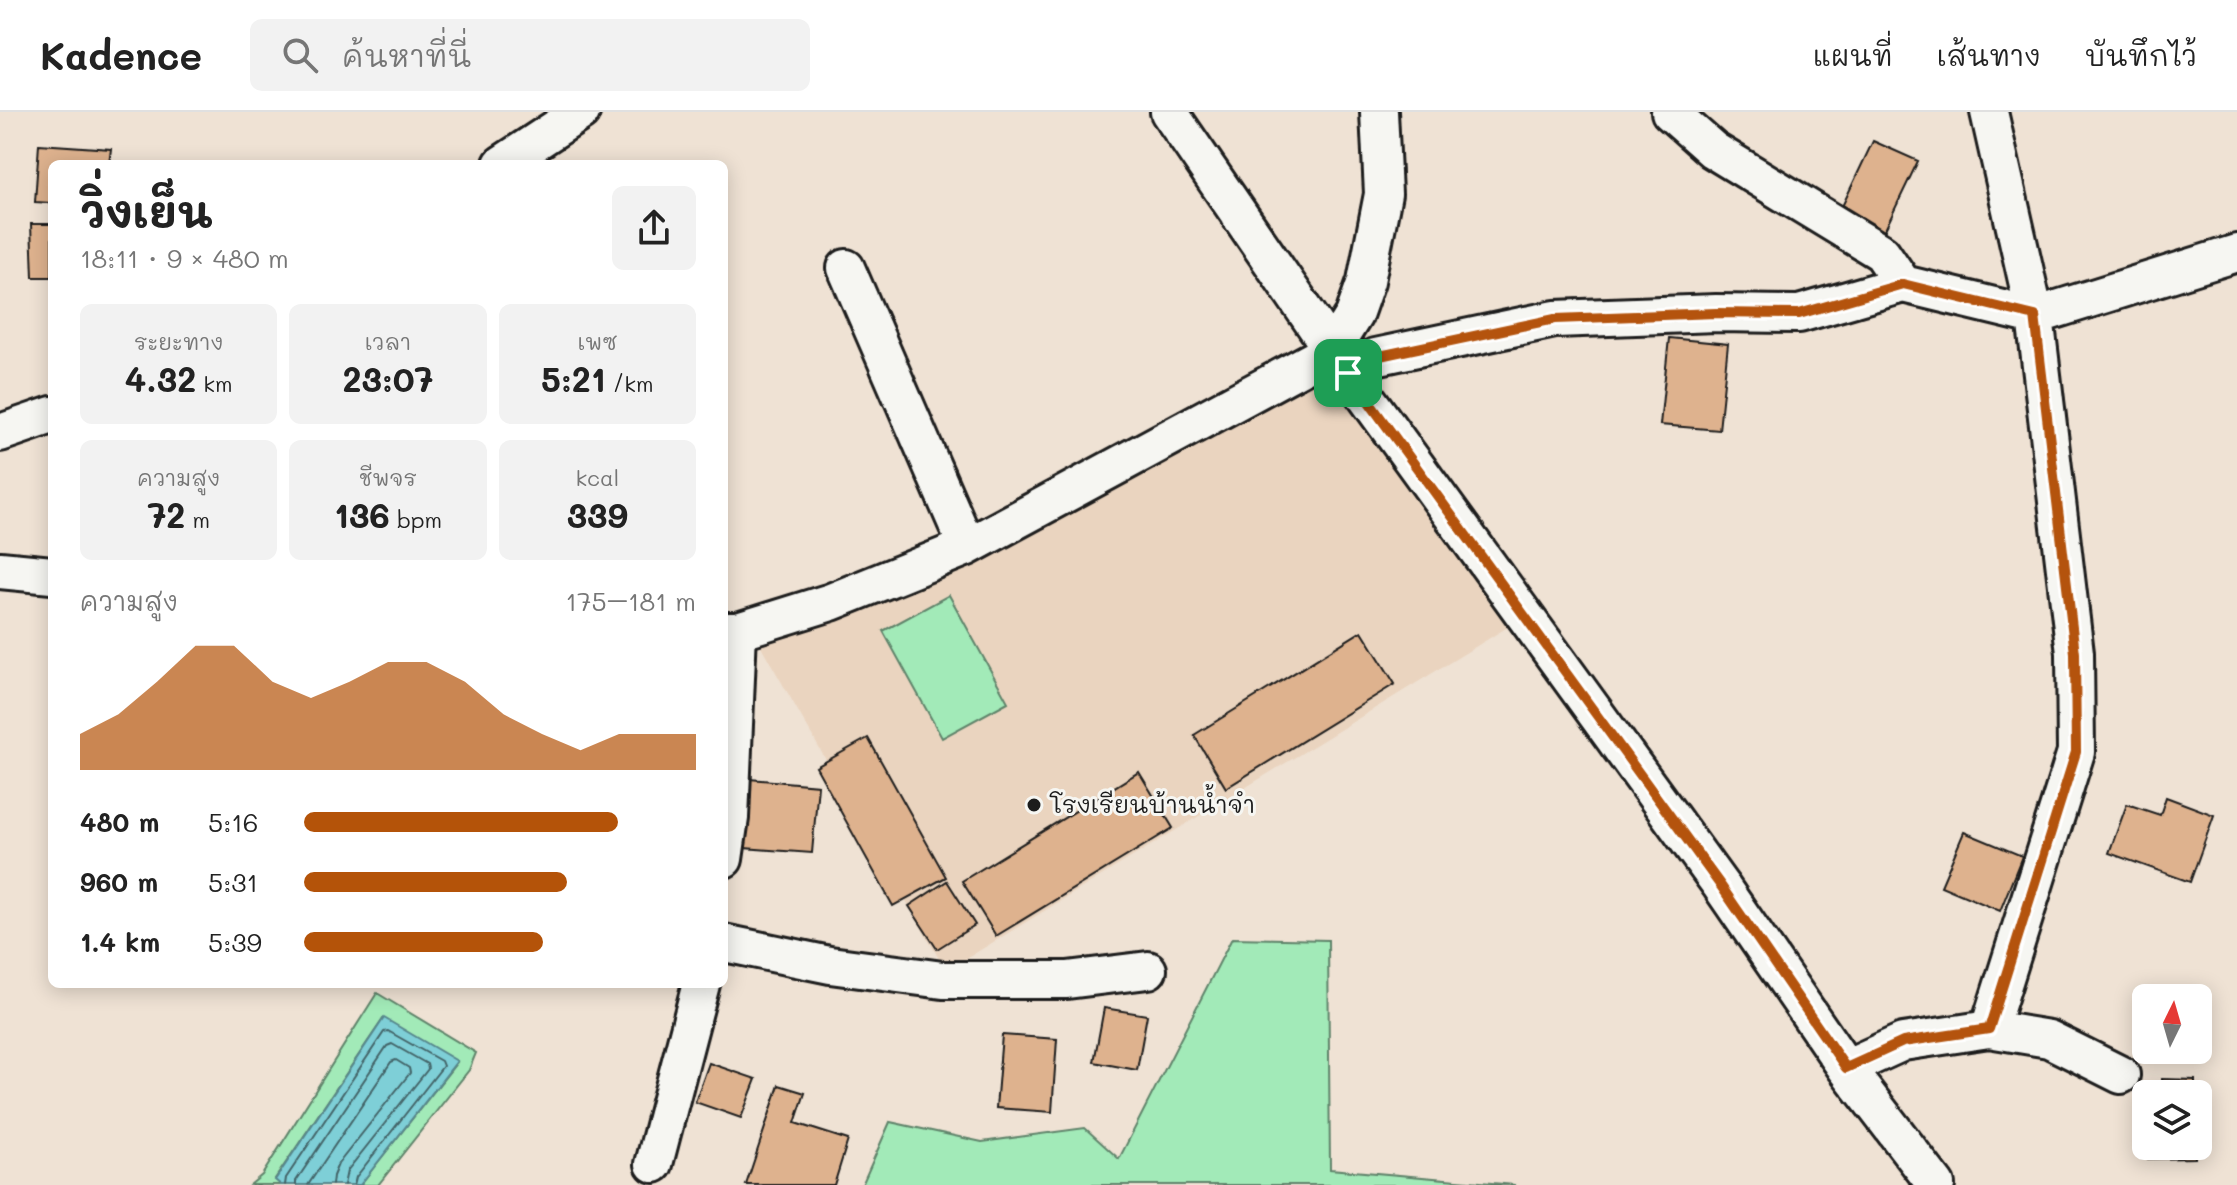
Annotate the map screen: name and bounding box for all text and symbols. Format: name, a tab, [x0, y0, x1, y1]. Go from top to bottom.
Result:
search box	[250, 19, 810, 91]
text: Kadence	[40, 30, 202, 80]
icon: search	[278, 33, 322, 77]
text: ค้นหาที่นี่	[342, 35, 471, 75]
text: แผนที่	[1813, 37, 1893, 73]
text: เส้นทาง	[1937, 37, 2041, 73]
text: บันทึกไว้	[2085, 37, 2197, 73]
text: วิ่งเย็น	[80, 182, 212, 239]
button: share	[612, 186, 696, 270]
text: 18:11 · 9 × 480 m	[80, 241, 289, 275]
text: ระยะทาง	[134, 327, 223, 356]
text: เวลา	[365, 327, 411, 356]
text: เพซ	[577, 327, 617, 356]
pin	[1314, 339, 1382, 407]
icon: arrive	[1326, 351, 1370, 395]
text: 4.32	[125, 356, 196, 401]
text: 23:07	[343, 356, 433, 401]
text: 5:21	[541, 356, 606, 401]
text: km	[196, 369, 233, 398]
text: /km	[606, 369, 654, 398]
text: ความสูง	[137, 463, 220, 492]
text: ชีพจร	[359, 463, 417, 492]
text: kcal	[575, 463, 619, 492]
text: 72	[147, 492, 185, 537]
text: 136	[334, 492, 390, 537]
text: 339	[567, 492, 628, 537]
text: m	[185, 505, 210, 534]
text: bpm	[390, 505, 442, 534]
text: ความสูง	[80, 584, 178, 618]
text: 175–181 m	[565, 584, 696, 618]
place label: โรงเรียนบ้านน้ำจำ	[1049, 784, 1255, 819]
marker: โรงเรียนบ้านน้ำจำ	[1025, 796, 1043, 814]
text: 480 m	[80, 805, 159, 839]
text: 5:16	[208, 805, 259, 839]
text: 960 m	[80, 865, 158, 899]
text: 5:31	[208, 865, 258, 899]
text: 1.4 km	[80, 925, 160, 959]
text: 5:39	[208, 925, 262, 959]
north arrow	[2132, 984, 2212, 1064]
map controls	[2132, 984, 2212, 1160]
button: layers	[2132, 1080, 2212, 1160]

